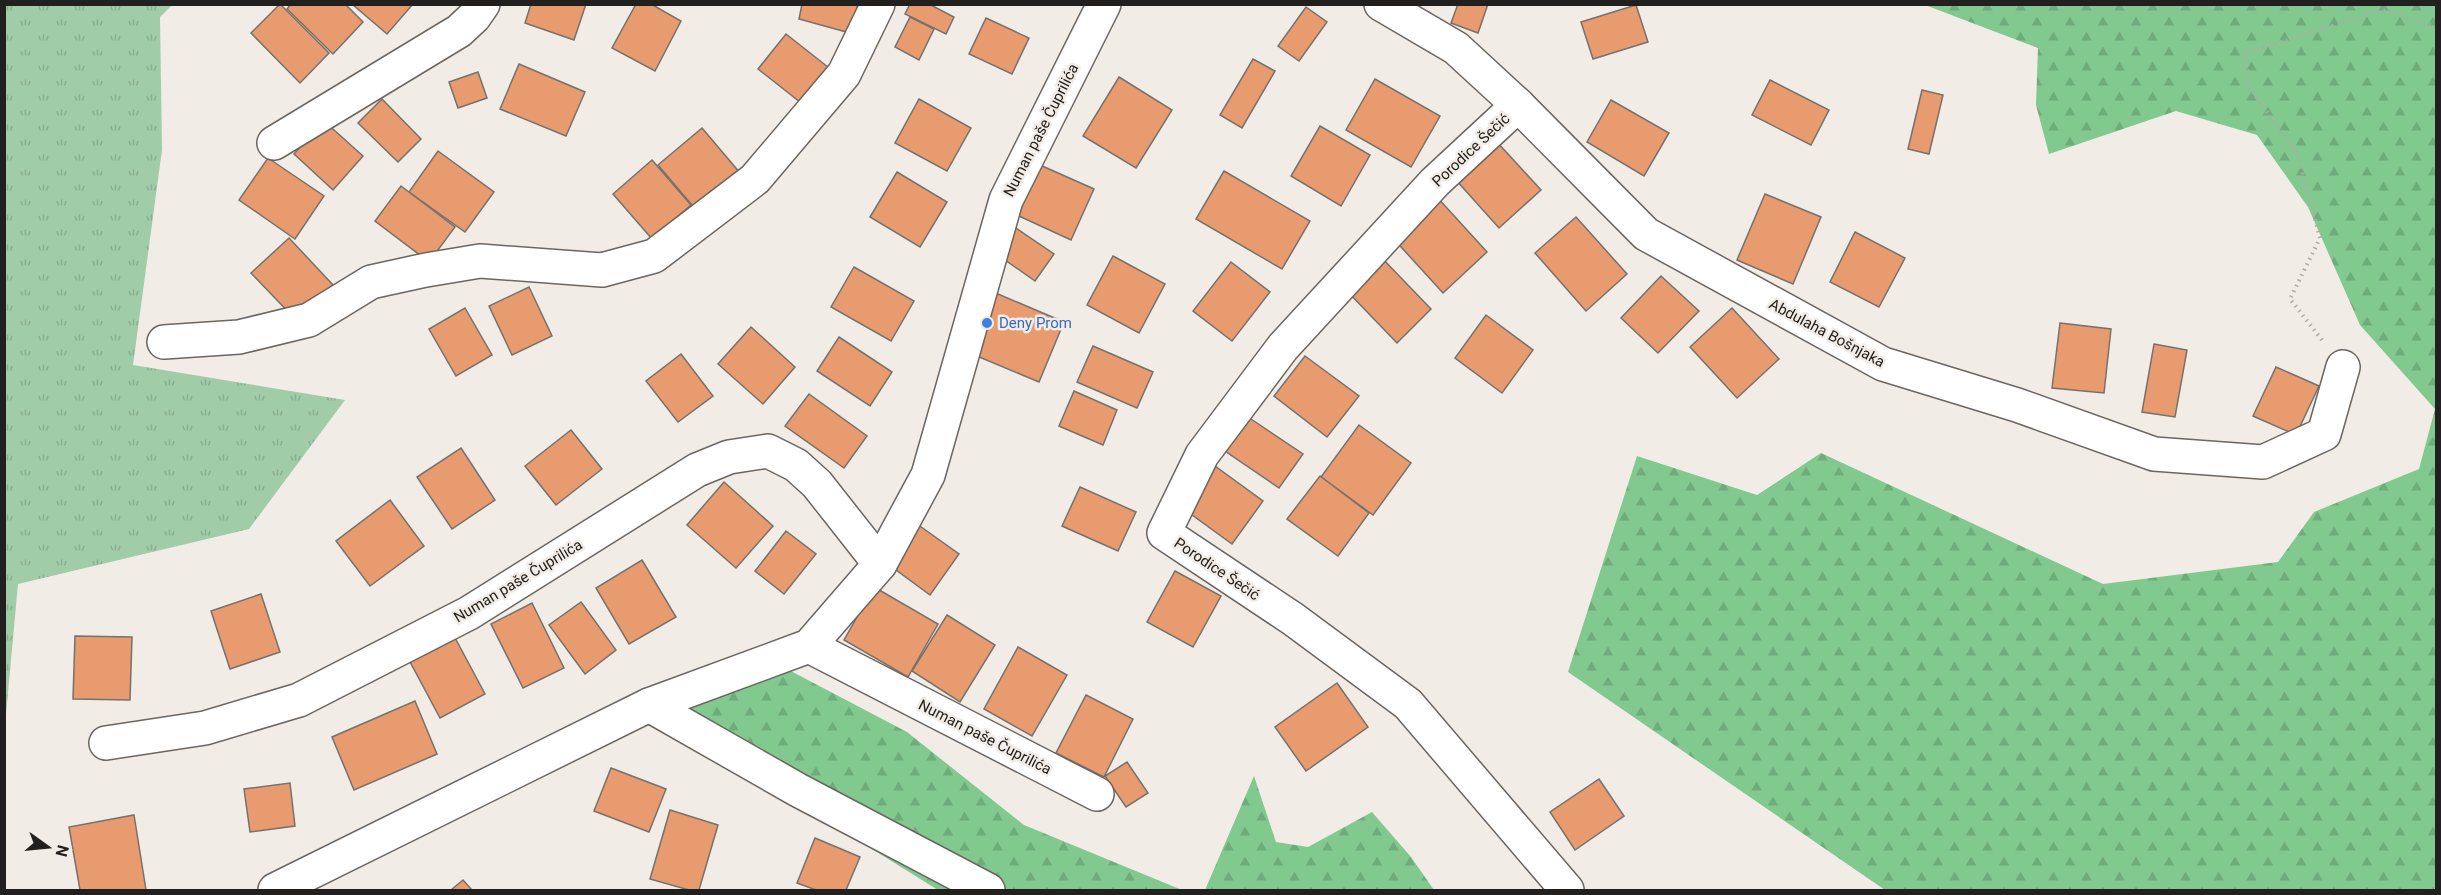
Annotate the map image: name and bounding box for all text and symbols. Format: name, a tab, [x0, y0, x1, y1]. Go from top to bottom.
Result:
street label: Numan paše Čuprilića	[1000, 61, 1082, 199]
street label: Porodice Šečić	[1429, 109, 1514, 190]
street label: Abdulaha Bošnjaka	[1766, 295, 1888, 371]
place label: Deny Prom	[999, 314, 1072, 332]
marker: Deny Prom	[980, 316, 994, 330]
street label: Porodice Šečić	[1171, 534, 1263, 604]
street label: Numan paše Čuprilića	[450, 535, 586, 627]
street label: Numan paše Čuprilića	[916, 696, 1054, 778]
north arrow	[18, 817, 78, 877]
text: N	[51, 843, 73, 859]

